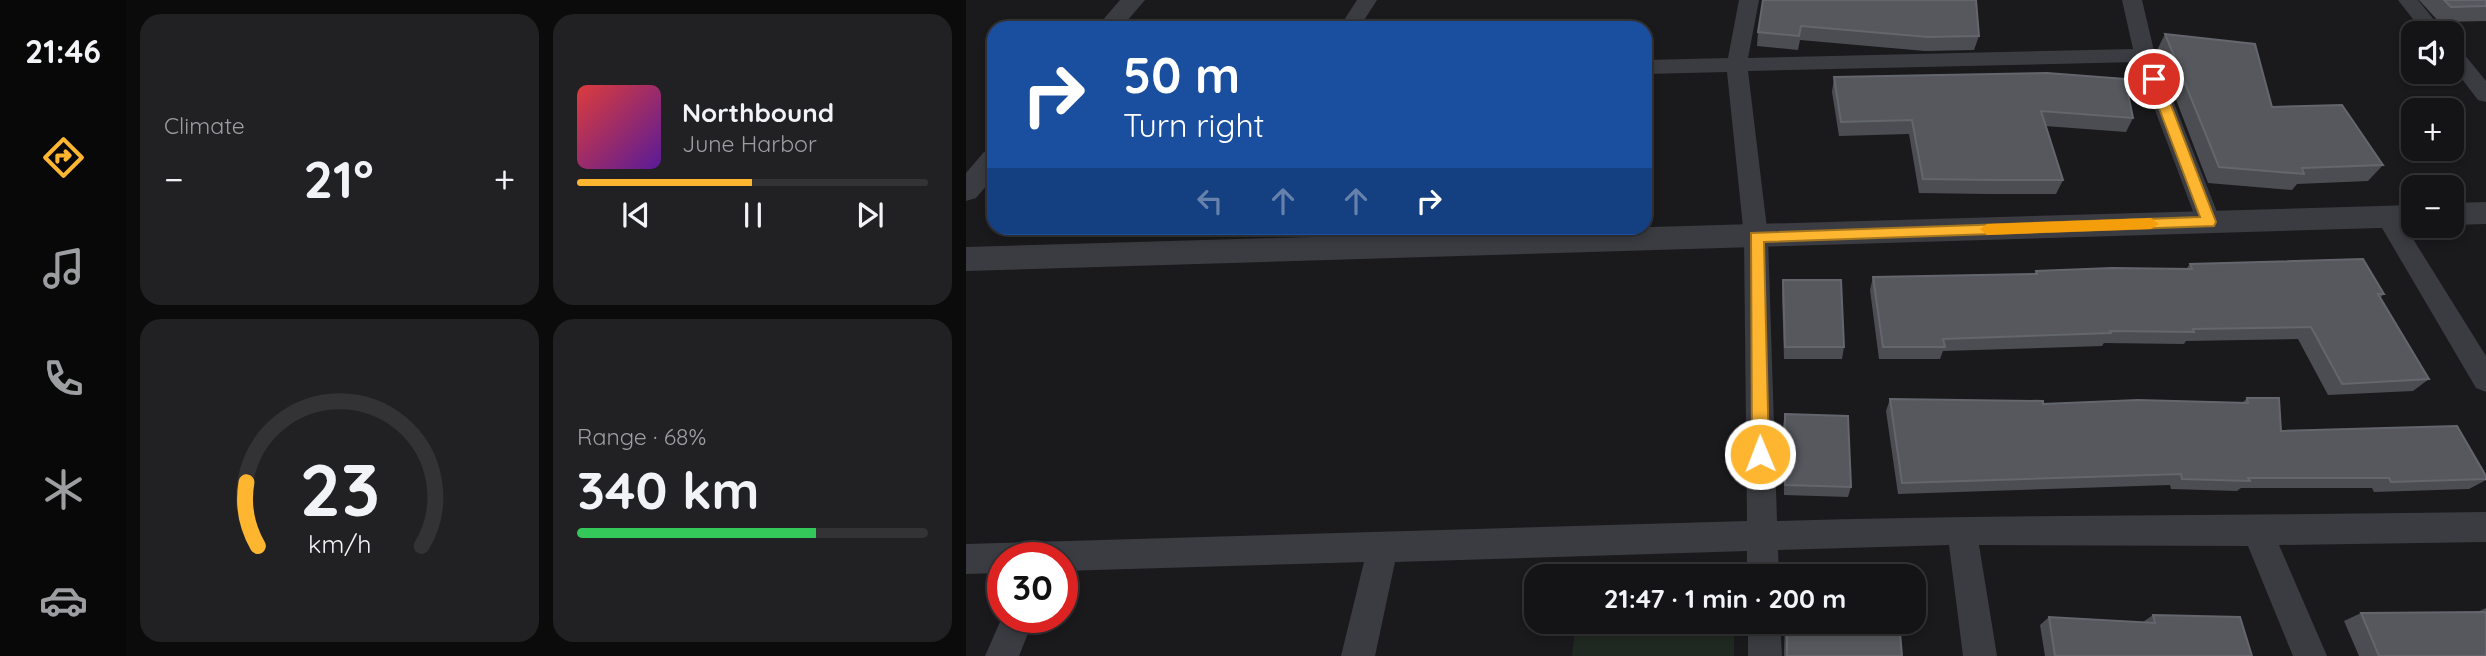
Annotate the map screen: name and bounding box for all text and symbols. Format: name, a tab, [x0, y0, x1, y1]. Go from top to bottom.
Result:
map controls	[2401, 21, 2464, 238]
button: sound	[2401, 21, 2464, 84]
text: 21:46	[25, 31, 101, 71]
text: 50 m	[1123, 44, 1240, 105]
icon: right	[1008, 49, 1099, 140]
pin	[2124, 49, 2184, 109]
icon: arrive	[2135, 60, 2173, 98]
text: Northbound	[682, 96, 834, 129]
button: +	[2401, 98, 2464, 161]
text: Turn right	[1123, 105, 1264, 145]
text: Climate	[164, 111, 245, 140]
text: June Harbor	[682, 129, 817, 158]
icon: directions	[39, 133, 88, 182]
text: 21°	[304, 146, 374, 211]
text: −	[164, 155, 184, 203]
text: +	[494, 155, 515, 203]
button: −	[2401, 175, 2464, 238]
icon: left	[1191, 182, 1229, 220]
icon: ahead	[1264, 182, 1302, 220]
icon: ahead	[1337, 182, 1375, 220]
icon: right	[1410, 182, 1448, 220]
icon: previous	[617, 196, 655, 234]
icon: pause	[734, 196, 772, 234]
icon: next	[851, 196, 889, 234]
icon: music	[39, 244, 88, 293]
icon: phone	[39, 354, 88, 403]
position arrow	[1723, 417, 1797, 491]
text: Range · 68%	[577, 422, 706, 451]
text: 23	[299, 444, 380, 535]
text: 340 km	[577, 457, 760, 522]
icon: climate	[39, 465, 88, 514]
text: km/h	[308, 528, 371, 559]
speed limit sign: 30	[987, 542, 1078, 633]
icon: car	[39, 576, 88, 625]
text: 21:47 · 1 min · 200 m	[1604, 582, 1846, 615]

